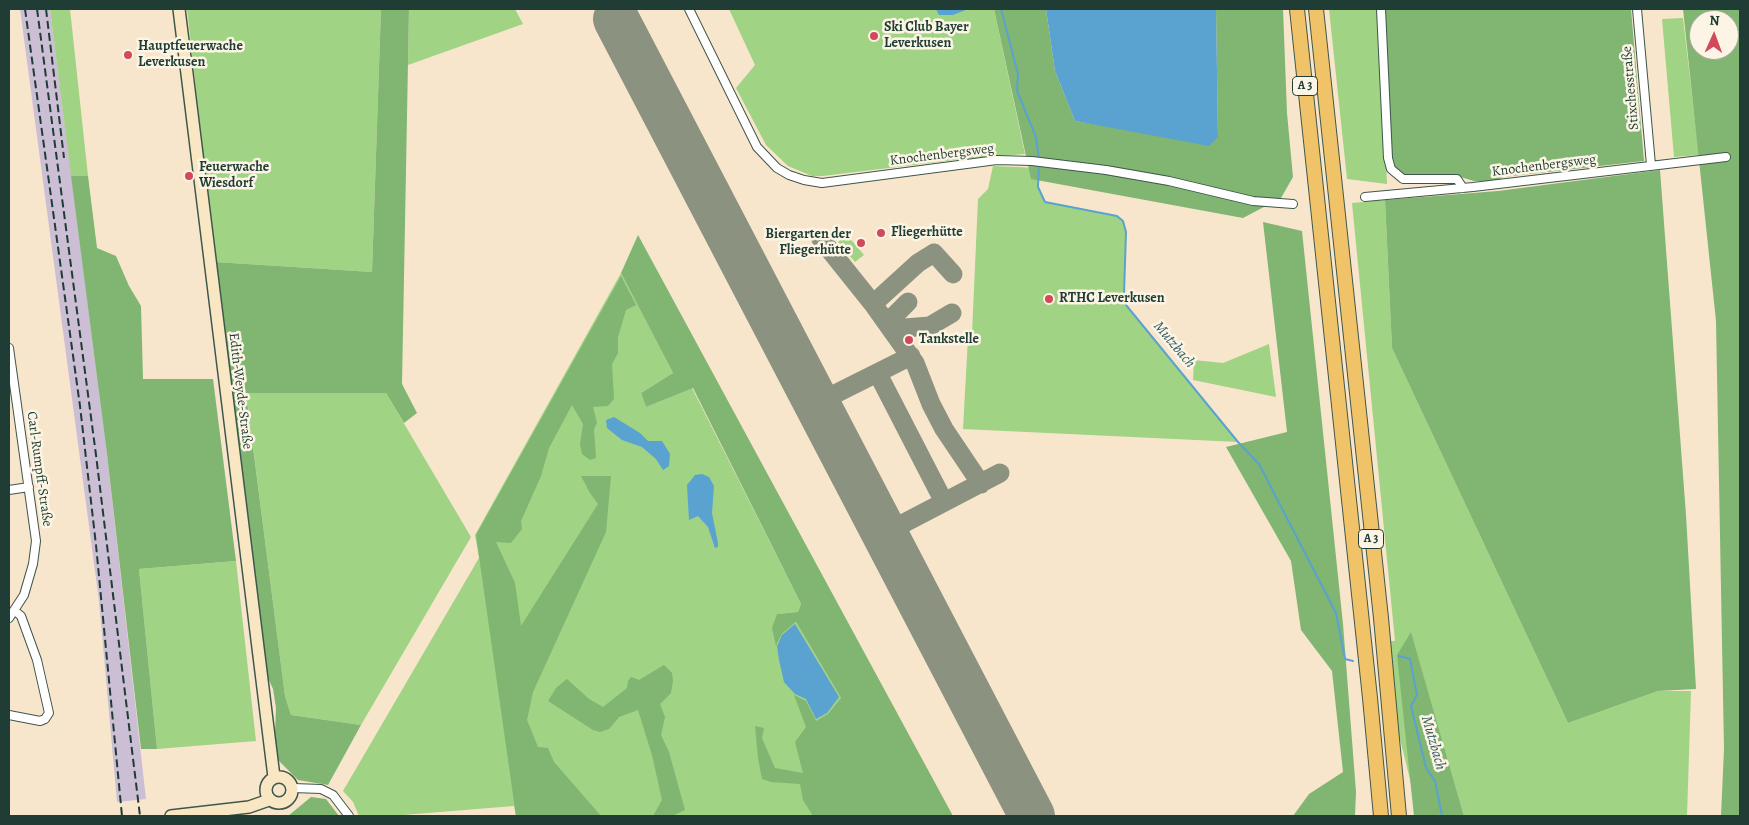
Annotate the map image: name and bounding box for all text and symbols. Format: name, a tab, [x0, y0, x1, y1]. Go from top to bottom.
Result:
north arrow	[1689, 10, 1739, 60]
text: N	[1709, 11, 1720, 30]
place label: Ski Club Bayer Leverkusen	[884, 20, 969, 52]
marker: Ski Club Bayer Leverkusen	[868, 30, 880, 42]
place label: Hauptfeuerwache Leverkusen	[138, 39, 243, 72]
street label: Stixchesstraße	[1619, 45, 1643, 131]
marker: Hauptfeuerwache Leverkusen	[122, 49, 134, 61]
road number: A 3	[1292, 76, 1318, 95]
street label: Knochenbergsweg	[889, 140, 995, 170]
street label: Knochenbergsweg	[1491, 151, 1597, 181]
place label: Feuerwache Wiesdorf	[199, 160, 269, 192]
marker: Feuerwache Wiesdorf	[183, 170, 195, 182]
place label: Fliegerhütte	[891, 225, 963, 241]
place label: Biergarten der Fliegerhütte	[765, 227, 851, 260]
marker: Fliegerhütte	[875, 227, 887, 239]
marker: Biergarten der Fliegerhütte	[855, 237, 867, 249]
place label: RTHC Leverkusen	[1059, 291, 1165, 307]
marker: RTHC Leverkusen	[1043, 293, 1055, 305]
water label: Mutzbach	[1149, 318, 1199, 372]
street label: Edith-Weyde-Straße	[225, 332, 255, 450]
place label: Tankstelle	[919, 332, 979, 348]
marker: Tankstelle	[903, 334, 915, 346]
street label: Carl-Rumpff-Straße	[23, 410, 55, 528]
road number: A 3	[1358, 530, 1384, 548]
water label: Mutzbach	[1417, 714, 1449, 772]

